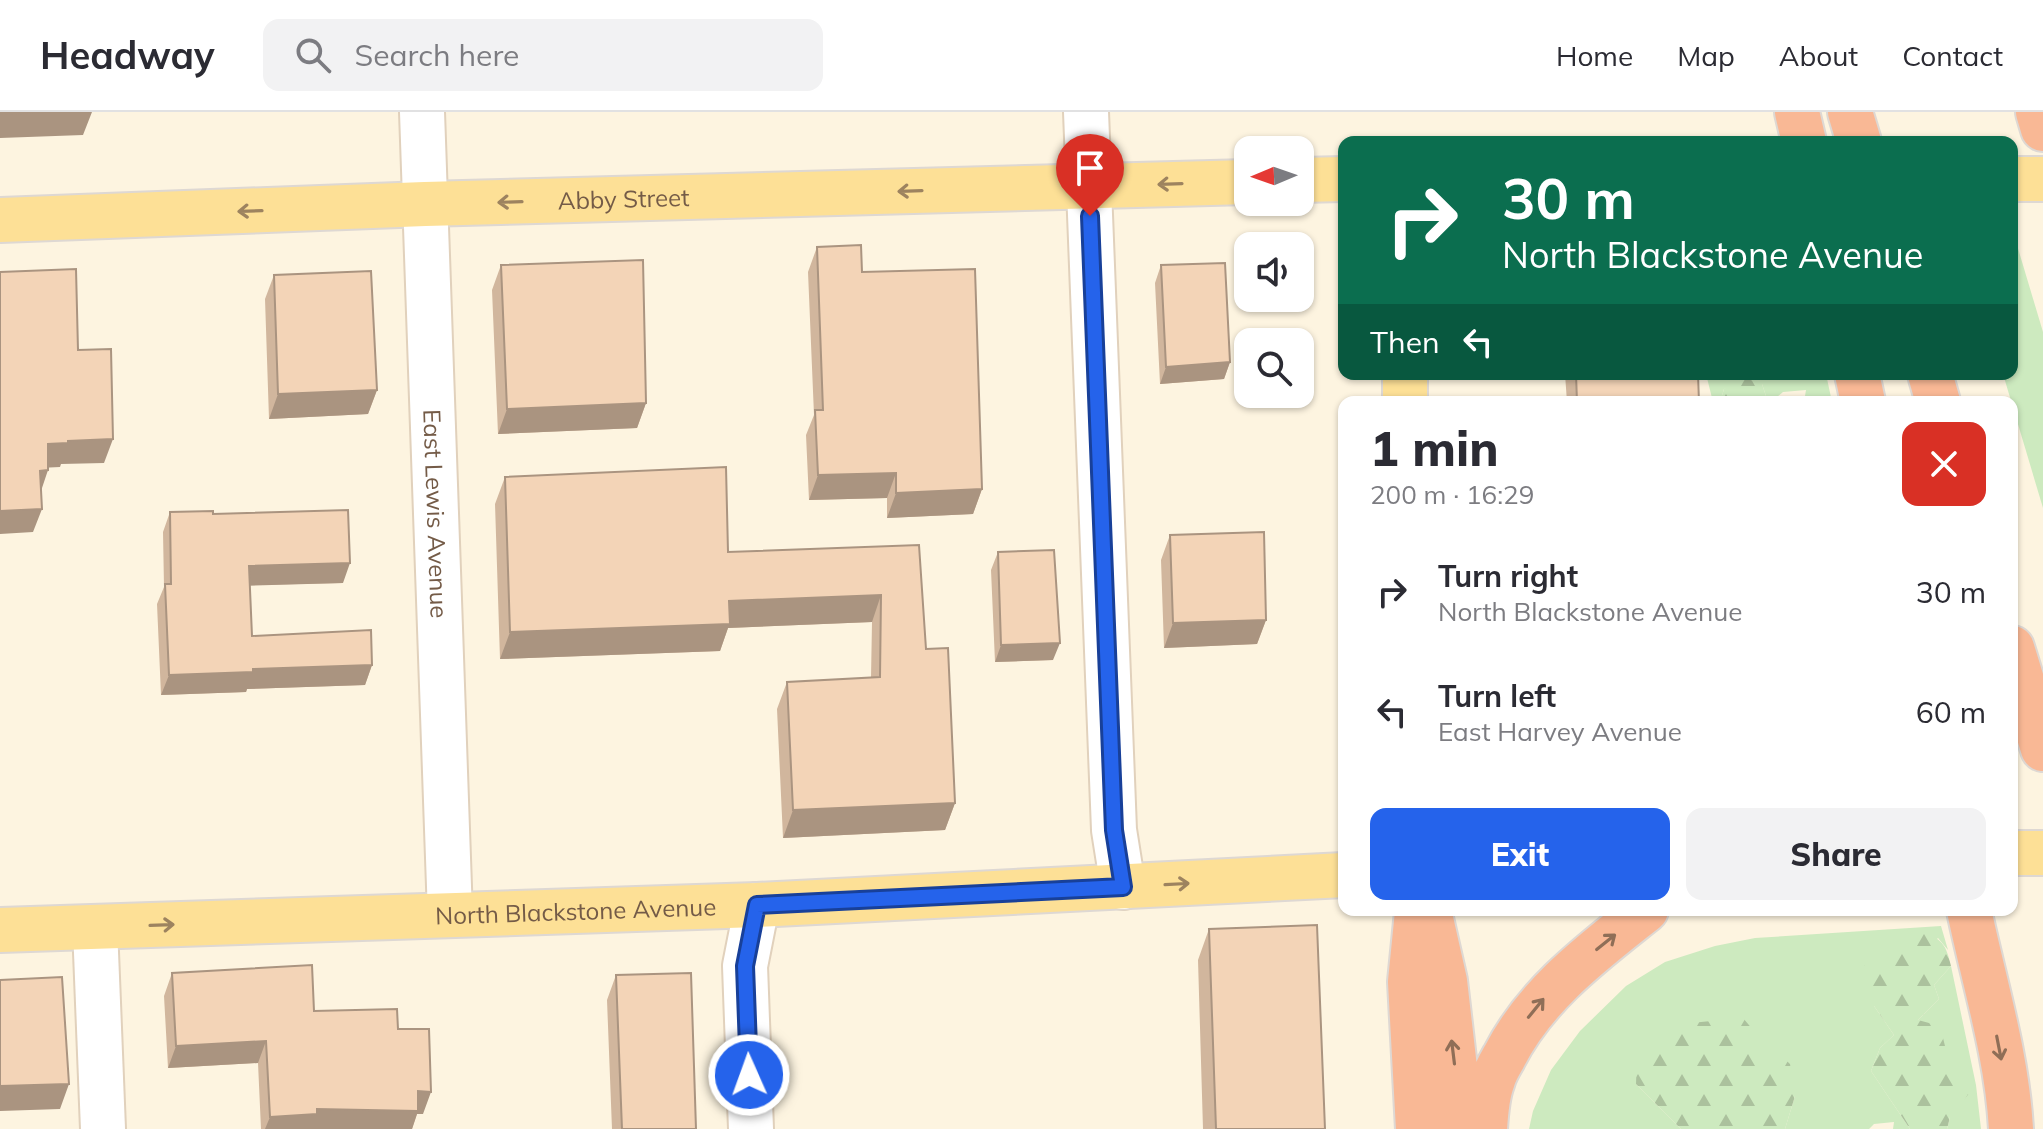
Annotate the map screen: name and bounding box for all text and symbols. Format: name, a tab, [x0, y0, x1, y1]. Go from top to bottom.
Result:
search box	[263, 19, 823, 91]
text: Headway	[40, 31, 215, 79]
icon: search	[291, 33, 335, 77]
text: Search here	[355, 36, 519, 74]
text: Home	[1556, 38, 1633, 73]
text: Map	[1677, 38, 1735, 73]
text: About	[1779, 38, 1858, 73]
text: Contact	[1902, 38, 2003, 73]
pin	[1056, 134, 1124, 216]
north arrow	[1234, 136, 1314, 216]
map controls	[1234, 136, 1314, 408]
icon: arrive	[1068, 146, 1112, 190]
text: 30 m	[1502, 163, 1635, 233]
icon: right	[1370, 168, 1474, 272]
one-way arrow	[1157, 176, 1184, 191]
street label: Abby Street	[557, 182, 690, 215]
one-way arrow	[897, 183, 924, 199]
one-way arrow	[497, 194, 524, 209]
one-way arrow	[237, 203, 264, 218]
button: sound	[1234, 232, 1314, 312]
text: North Blackstone Avenue	[1502, 232, 1923, 277]
icon: left	[1456, 320, 1500, 364]
text: Then	[1370, 323, 1440, 361]
button: search	[1234, 328, 1314, 408]
street label: East Lewis Avenue	[417, 409, 455, 619]
text: 1 min	[1370, 418, 1499, 478]
button: close	[1902, 422, 1986, 506]
text: 200 m · 16:29	[1370, 478, 1534, 511]
text: Turn right	[1438, 557, 1578, 595]
icon: right	[1370, 570, 1414, 614]
text: 30 m	[1916, 573, 1986, 611]
text: North Blackstone Avenue	[1438, 595, 1742, 628]
text: Turn left	[1438, 677, 1556, 715]
icon: left	[1370, 690, 1414, 734]
text: 60 m	[1916, 693, 1986, 731]
text: East Harvey Avenue	[1438, 715, 1682, 748]
button: Exit	[1370, 808, 1670, 900]
button: Share	[1686, 808, 1986, 900]
one-way arrow	[1163, 876, 1190, 891]
street label: North Blackstone Avenue	[435, 891, 717, 931]
one-way arrow	[148, 917, 175, 932]
one-way arrow	[1595, 933, 1616, 951]
one-way arrow	[1527, 999, 1545, 1019]
position arrow	[707, 1033, 791, 1117]
one-way arrow	[1993, 1034, 2008, 1060]
one-way arrow	[1445, 1039, 1460, 1065]

